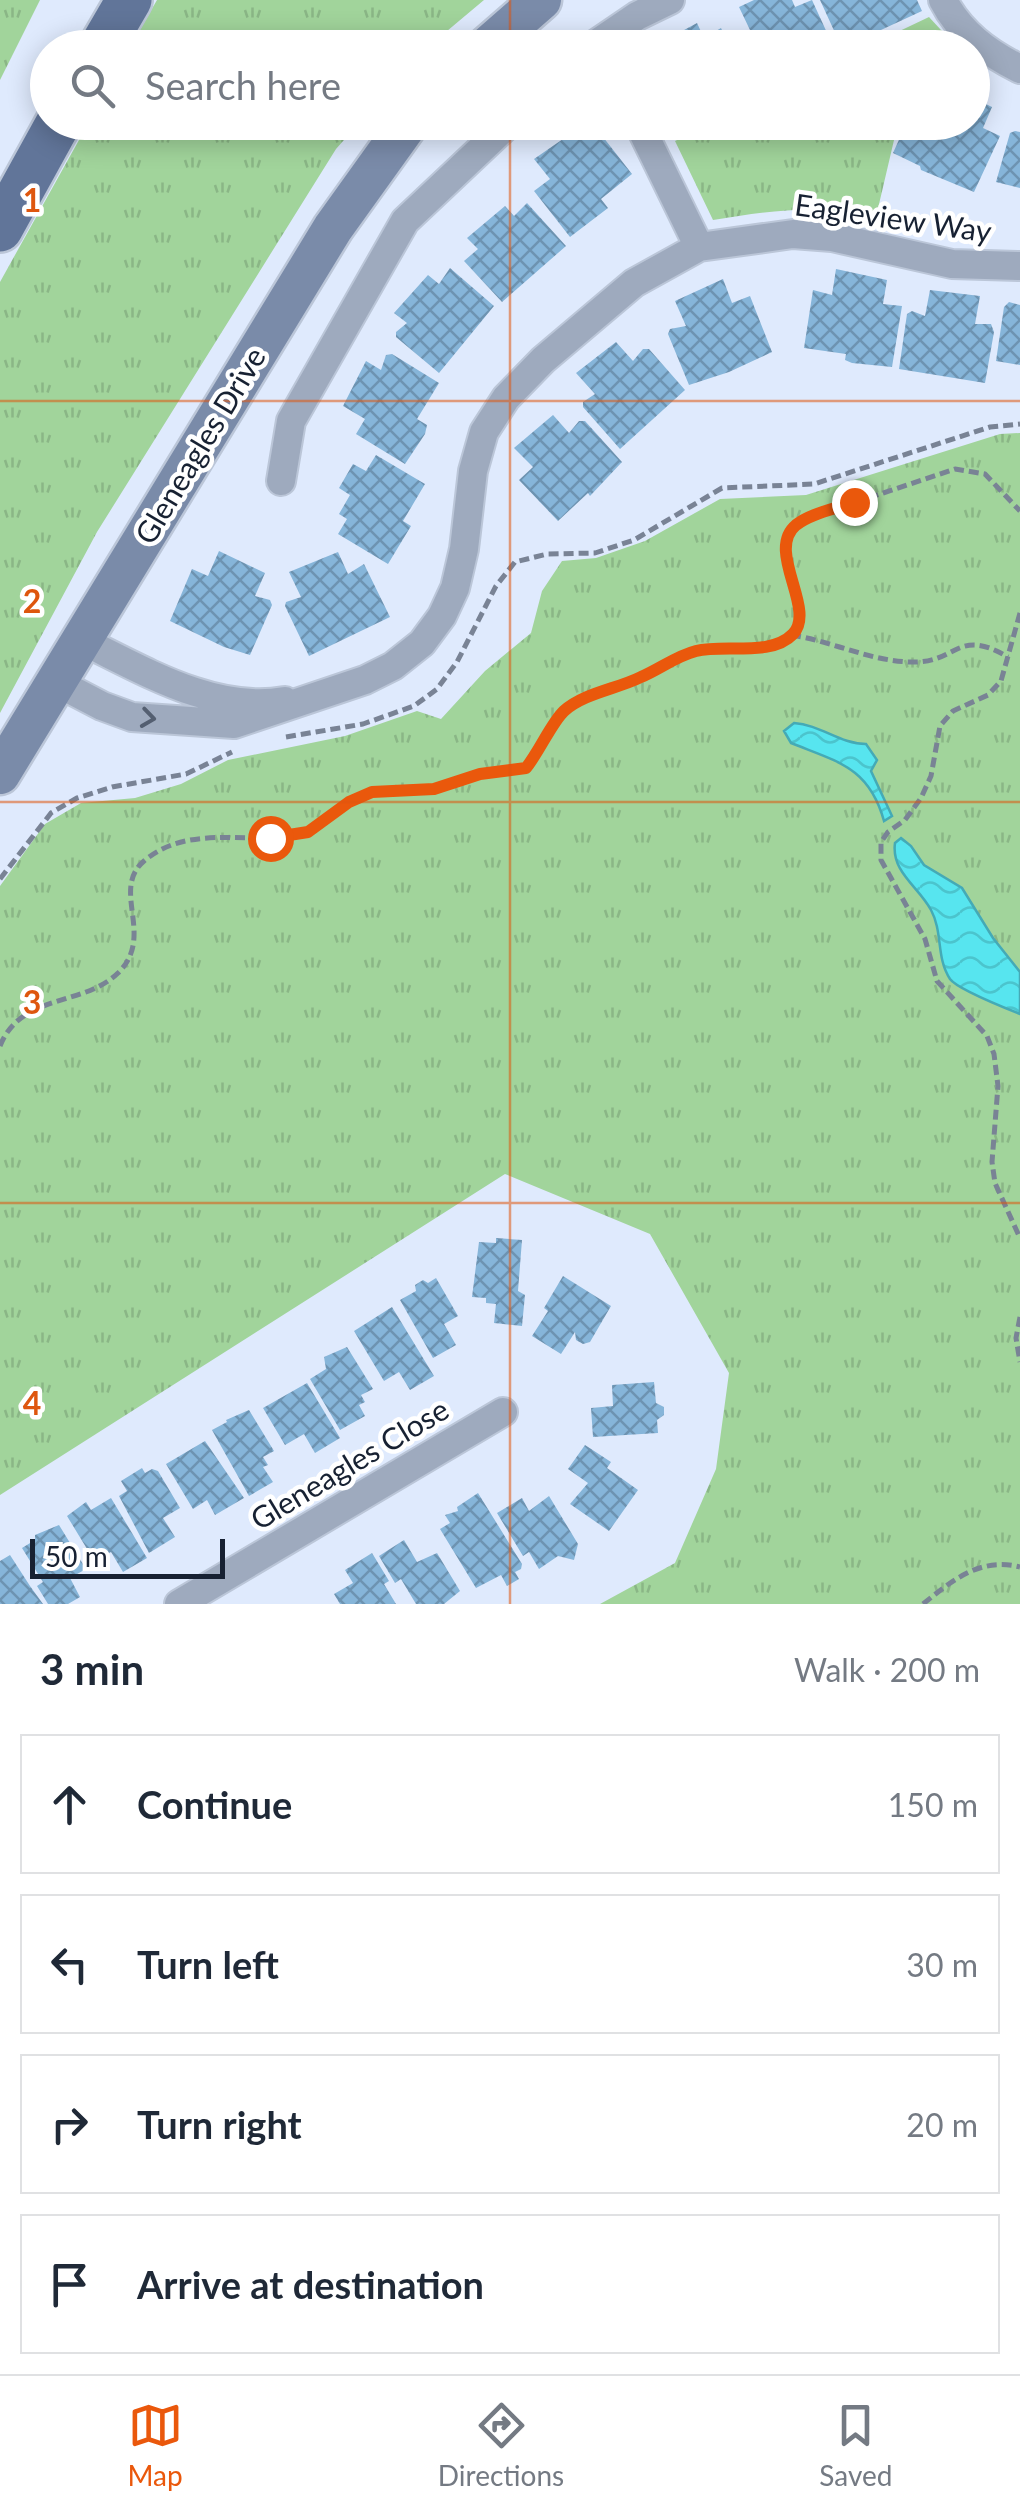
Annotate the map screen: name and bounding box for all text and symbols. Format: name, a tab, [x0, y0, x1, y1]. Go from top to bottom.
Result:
search box	[30, 30, 990, 140]
icon: search	[65, 58, 120, 113]
text: Search here	[145, 62, 341, 108]
text: 1	[23, 180, 41, 219]
street label: Eagleview Way	[793, 185, 994, 249]
street label: Gleneagles Drive	[126, 340, 272, 550]
route end	[832, 480, 878, 526]
text: 2	[23, 581, 41, 620]
one-way arrow	[139, 707, 156, 728]
route start	[248, 816, 294, 862]
text: 3	[23, 982, 41, 1021]
text: 4	[23, 1383, 41, 1422]
street label: Gleneagles Close	[244, 1390, 454, 1536]
scale bar	[30, 1534, 225, 1578]
text: 50 m	[45, 1539, 108, 1573]
text: 3 min	[40, 1644, 144, 1694]
text: Walk · 200 m	[794, 1650, 980, 1689]
icon: ahead	[42, 1777, 97, 1832]
text: Continue	[137, 1781, 292, 1827]
text: 150 m	[888, 1785, 978, 1824]
icon: left	[42, 1937, 97, 1992]
text: Turn left	[137, 1941, 279, 1987]
text: 30 m	[906, 1945, 978, 1984]
icon: right	[42, 2097, 97, 2152]
text: Turn right	[137, 2101, 302, 2147]
text: 20 m	[906, 2105, 978, 2144]
icon: arrive	[42, 2257, 97, 2312]
text: Arrive at destination	[137, 2261, 484, 2307]
tab: Map	[128, 2398, 183, 2492]
tab: Directions	[438, 2398, 564, 2492]
tab: Saved	[819, 2398, 892, 2492]

